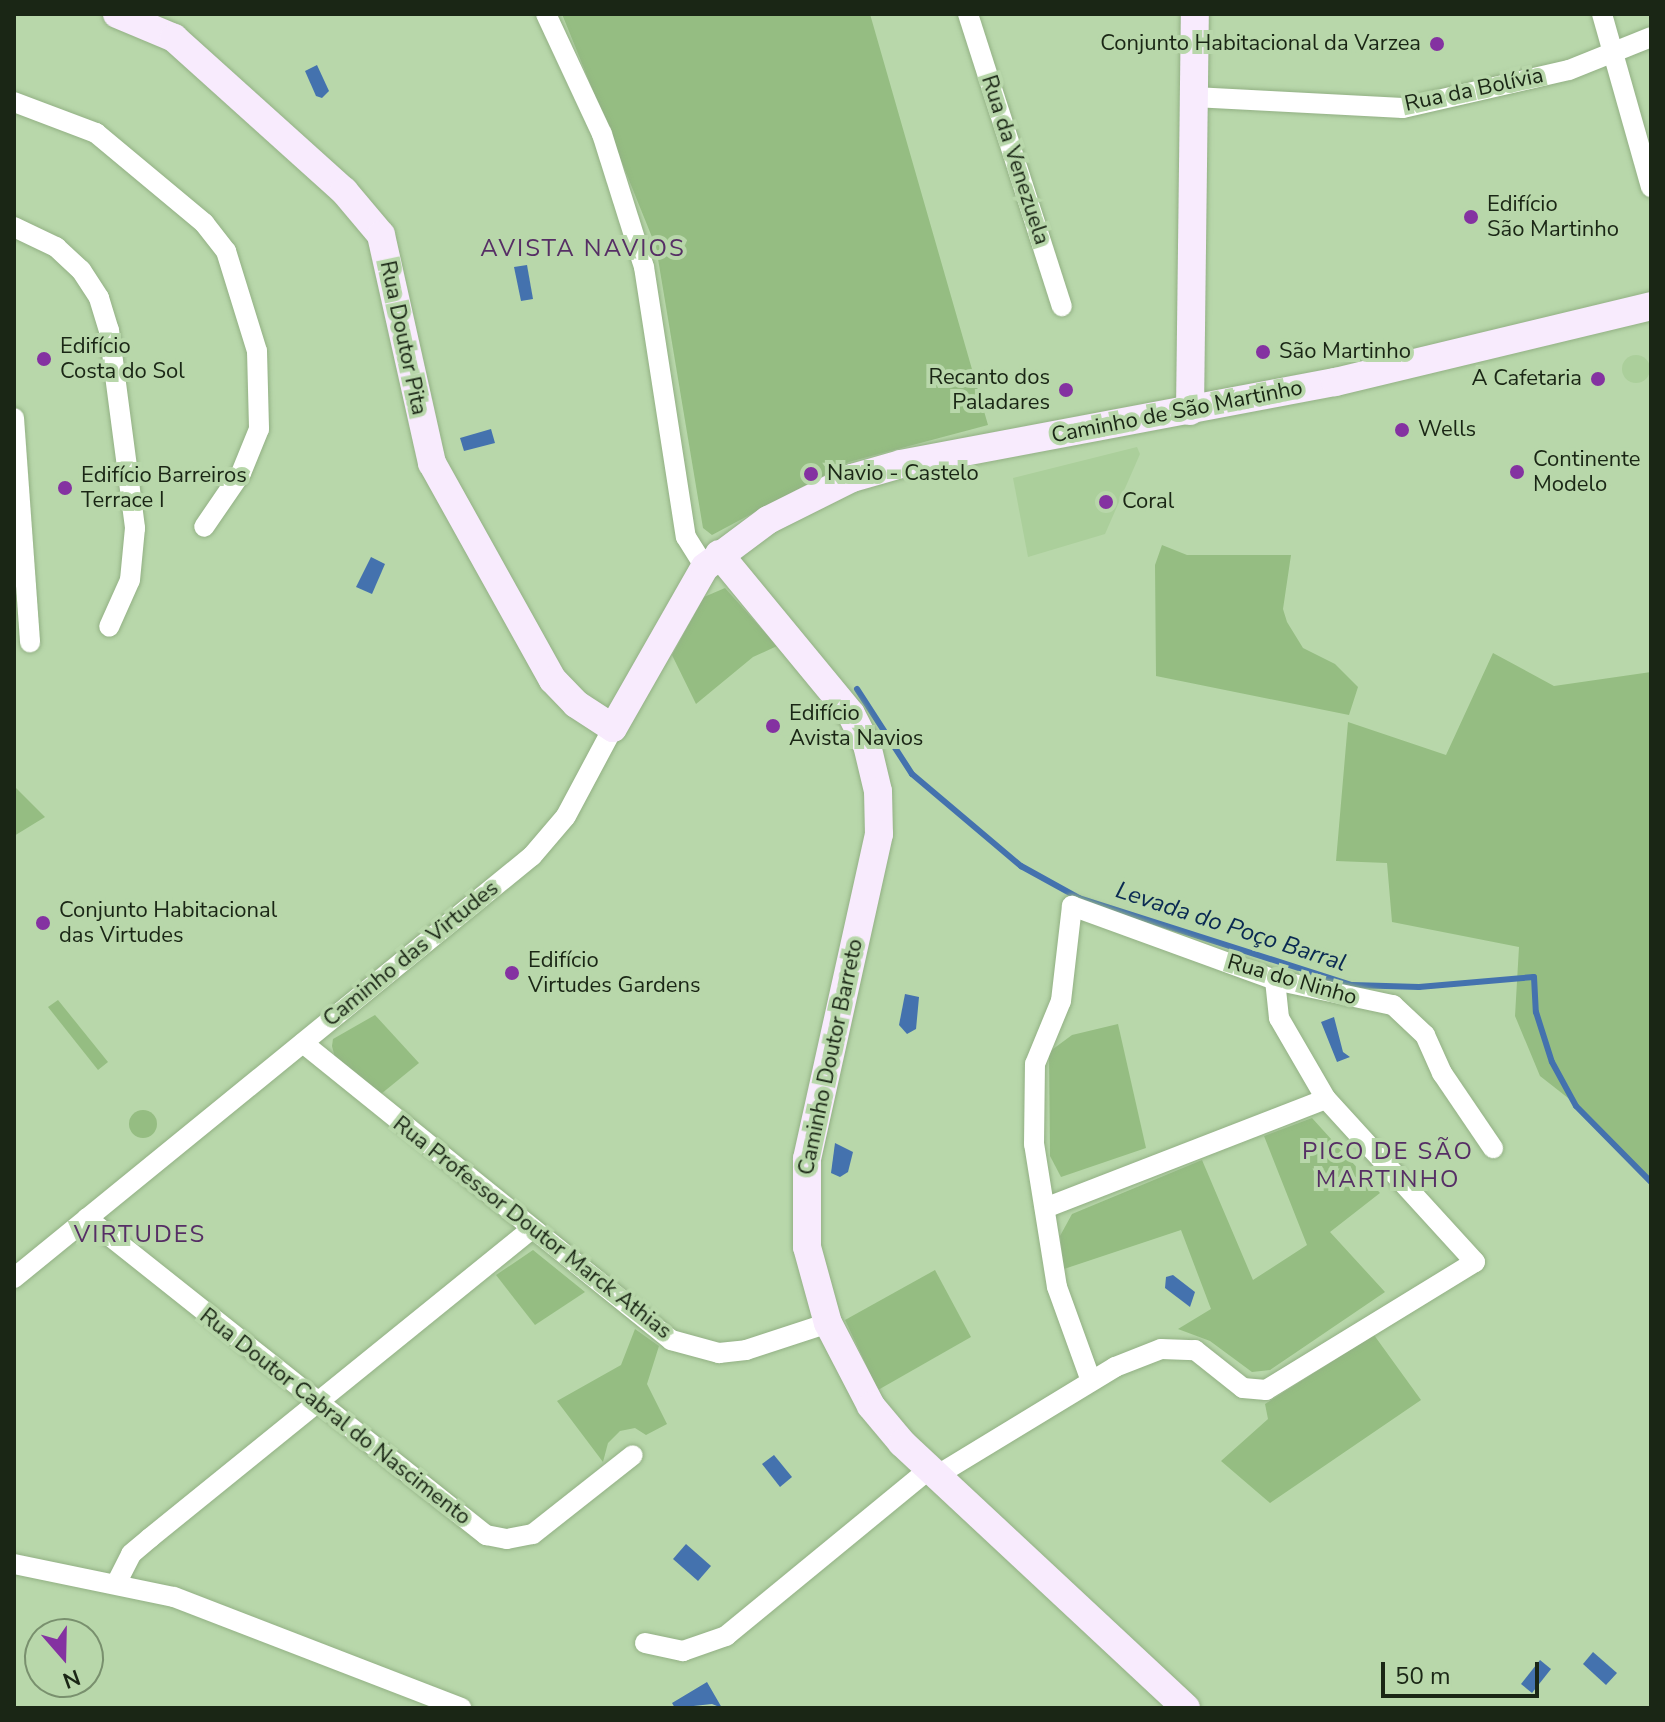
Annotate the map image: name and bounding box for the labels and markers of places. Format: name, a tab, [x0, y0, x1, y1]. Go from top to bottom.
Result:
place label: Conjunto Habitacional da Varzea	[1100, 31, 1421, 57]
marker: Conjunto Habitacional da Varzea	[1428, 35, 1446, 53]
place label: Edifício São Martinho	[1487, 191, 1619, 242]
marker: Edifício São Martinho	[1462, 208, 1480, 226]
place label: Edifício Costa do Sol	[60, 333, 185, 384]
place label: São Martinho	[1279, 339, 1411, 365]
marker: São Martinho	[1254, 343, 1272, 361]
marker: Edifício Costa do Sol	[35, 350, 53, 368]
place label: Recanto dos Paladares	[928, 364, 1050, 416]
place label: A Cafetaria	[1471, 366, 1582, 392]
marker: A Cafetaria	[1589, 370, 1607, 388]
marker: Recanto dos Paladares	[1057, 381, 1075, 399]
place label: Wells	[1418, 417, 1476, 443]
marker: Wells	[1393, 421, 1411, 439]
place label: Continente Modelo	[1533, 446, 1641, 498]
place label: Navio - Castelo	[827, 461, 979, 487]
place label: Edifício Barreiros Terrace I	[81, 462, 247, 514]
marker: Continente Modelo	[1508, 463, 1526, 481]
marker: Navio - Castelo	[802, 465, 820, 483]
marker: Edifício Barreiros Terrace I	[56, 479, 74, 497]
place label: Coral	[1122, 489, 1174, 515]
marker: Coral	[1097, 493, 1115, 511]
place label: Edifício Avista Navios	[789, 700, 923, 752]
marker: Edifício Avista Navios	[764, 717, 782, 735]
place label: Conjunto Habitacional das Virtudes	[59, 897, 277, 948]
marker: Conjunto Habitacional das Virtudes	[34, 914, 52, 932]
place label: Edifício Virtudes Gardens	[528, 947, 701, 998]
marker: Edifício Virtudes Gardens	[503, 964, 521, 982]

